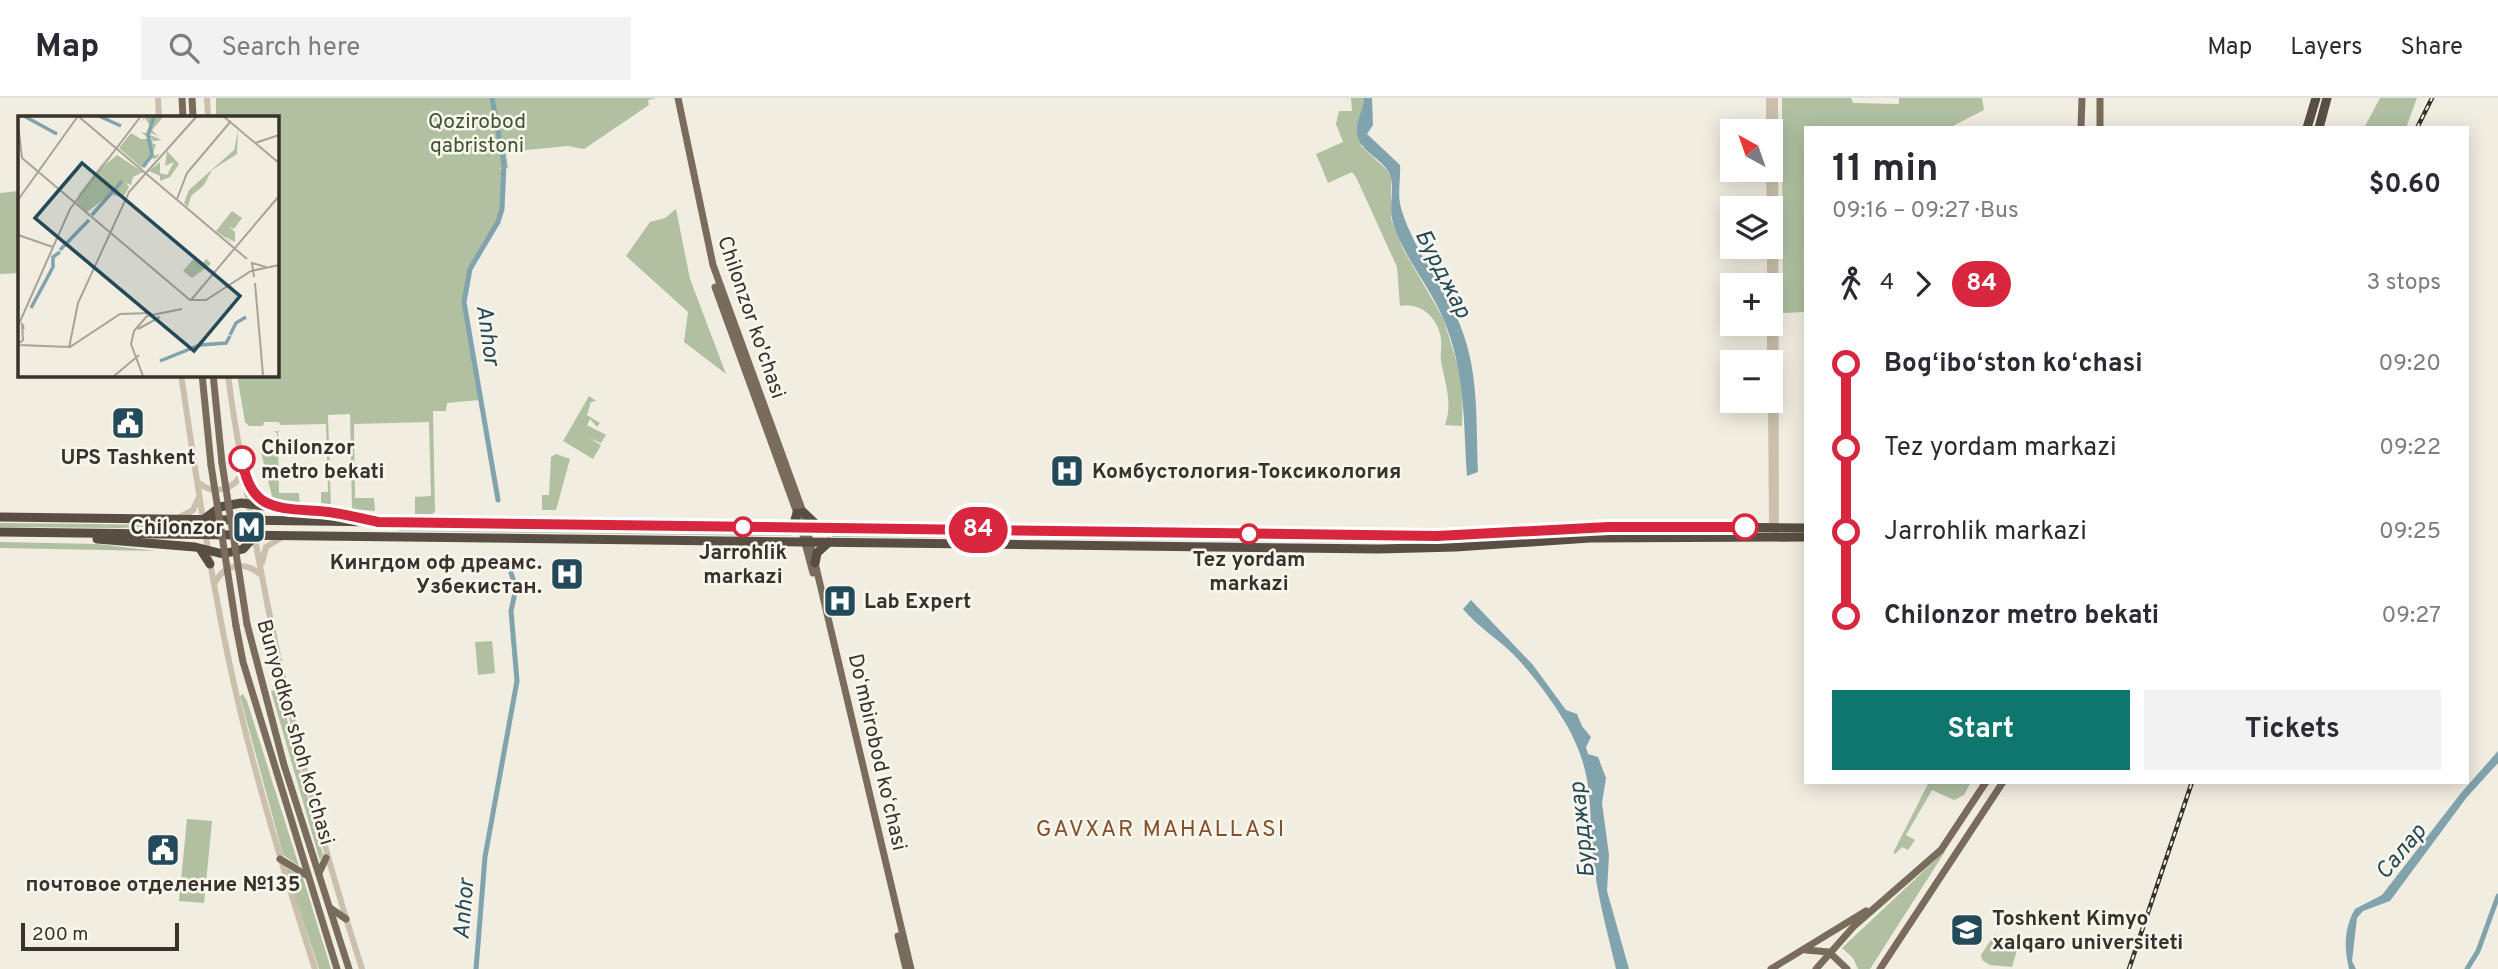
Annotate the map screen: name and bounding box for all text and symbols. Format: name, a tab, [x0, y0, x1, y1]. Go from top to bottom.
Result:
search box	[141, 17, 631, 80]
text: Map	[35, 27, 99, 69]
icon: search	[165, 29, 203, 67]
text: Search here	[221, 32, 360, 65]
text: Map	[2207, 33, 2252, 63]
text: Layers	[2290, 33, 2362, 63]
text: Share	[2400, 33, 2463, 63]
park label: Qozirobod qabristoni	[428, 109, 526, 160]
inset map	[18, 116, 278, 376]
north arrow	[1720, 119, 1783, 182]
map controls	[1720, 119, 1783, 413]
text: 11 min	[1832, 146, 1938, 195]
text: $0.60	[2369, 169, 2441, 202]
button: layers	[1720, 196, 1783, 259]
text: 09:16 – 09:27 · Bus	[1832, 197, 2019, 226]
water label: Бурджар	[1407, 225, 1477, 324]
street label: Chilonzor ko'chasi	[710, 233, 791, 402]
icon: walk	[1832, 265, 1870, 303]
icon: forward	[1904, 265, 1942, 303]
text: 4	[1880, 269, 1894, 298]
text: 84	[1966, 269, 1997, 299]
text: 3 stops	[2366, 269, 2441, 298]
button: +	[1720, 273, 1783, 336]
water label: Anhor	[468, 303, 505, 370]
text: Bogʻiboʻston koʻchasi	[1884, 348, 2143, 381]
button: −	[1720, 350, 1783, 413]
text: 09:20	[2378, 350, 2441, 379]
public building icon: UPS Tashkent	[109, 404, 147, 442]
text: Tez yordam markazi	[1884, 432, 2117, 465]
text: 09:22	[2379, 434, 2441, 463]
place label: Chilonzor metro bekati	[261, 435, 384, 486]
place label: UPS Tashkent	[60, 445, 196, 472]
marker: Chilonzor metro bekati	[229, 446, 255, 472]
hospital icon: Комбустология-Токсикология	[1048, 452, 1086, 490]
place label: Комбустология-Токсикология	[1092, 459, 1401, 486]
line badge: 84	[946, 507, 1010, 553]
metro station icon: Chilonzor	[230, 508, 268, 546]
unlabelled marker	[1732, 514, 1758, 540]
place label: Chilonzor	[130, 515, 224, 542]
text: 84	[963, 515, 993, 545]
text: Jarrohlik markazi	[1884, 516, 2087, 549]
marker: Jarrohlik markazi	[733, 517, 753, 537]
text: 09:25	[2379, 518, 2441, 547]
marker: Tez yordam markazi	[1239, 524, 1259, 544]
place label: Jarrohlik markazi	[699, 540, 787, 591]
place label: Tez yordam markazi	[1193, 547, 1305, 598]
place label: Кингдом оф дреамс. Узбекистан.	[330, 550, 542, 601]
hospital icon: Кингдом оф дреамс. Узбекистан.	[548, 555, 586, 593]
hospital icon: Lab Expert	[821, 582, 859, 620]
place label: Lab Expert	[864, 589, 971, 616]
text: Chilonzor metro bekati	[1884, 600, 2159, 633]
text: 09:27	[2381, 602, 2441, 631]
street label: Bunyodkor shoh ko'chasi	[249, 616, 340, 848]
street label: Doʻmbirobod koʻchasi	[841, 651, 912, 853]
button: Start	[1832, 690, 2130, 770]
button: Tickets	[2144, 690, 2441, 770]
water label: Бурджар	[1564, 780, 1603, 879]
district label: GAVXAR MAHALLASI	[1036, 816, 1286, 845]
water label: Салар	[2370, 818, 2434, 887]
public building icon: почтовое отделение №135	[144, 831, 182, 869]
place label: почтовое отделение №135	[25, 872, 301, 899]
water label: Anhor	[448, 875, 483, 941]
place label: Toshkent Kimyo xalqaro universiteti	[1992, 906, 2183, 957]
school or university icon: Toshkent Kimyo xalqaro universiteti	[1948, 911, 1986, 949]
scale bar	[21, 920, 178, 952]
text: 200 m	[32, 923, 88, 947]

